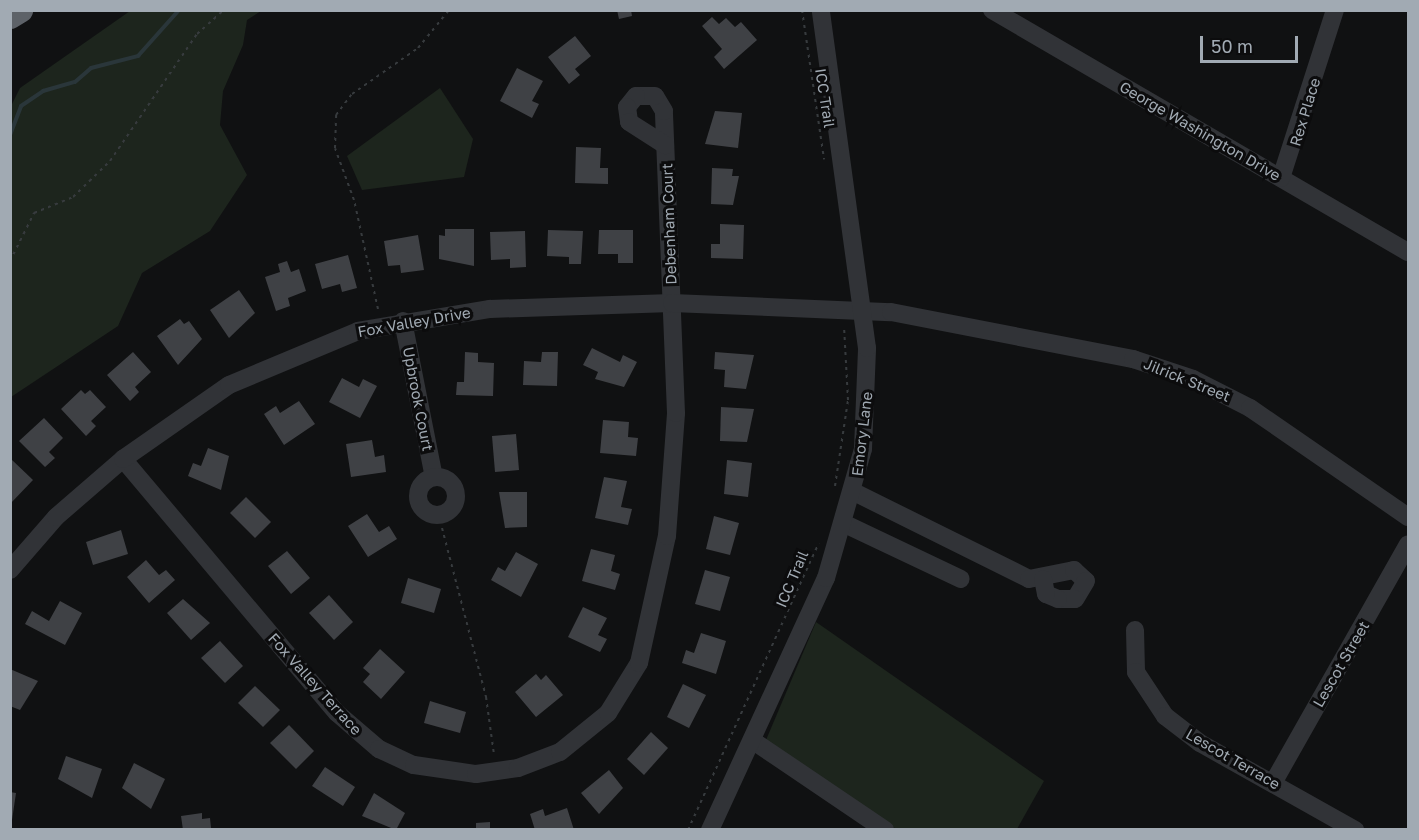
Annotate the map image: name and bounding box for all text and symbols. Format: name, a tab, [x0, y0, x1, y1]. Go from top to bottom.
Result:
scale bar	[1203, 24, 1300, 62]
text: 50 m	[1211, 35, 1253, 57]
street label: ICC Trail	[811, 67, 839, 129]
street label: Rex Place	[1286, 76, 1324, 148]
street label: George Washington Drive	[1116, 78, 1284, 184]
street label: Debenham Court	[658, 163, 680, 285]
street label: Fox Valley Drive	[356, 303, 472, 341]
street label: Upbrook Court	[399, 345, 437, 453]
street label: Jilrick Street	[1141, 354, 1233, 406]
street label: Emory Lane	[848, 391, 876, 477]
street label: ICC Trail	[772, 548, 812, 610]
street label: Lescot Street	[1309, 618, 1373, 710]
street label: Fox Valley Terrace	[265, 629, 365, 739]
street label: Lescot Terrace	[1183, 725, 1283, 793]

